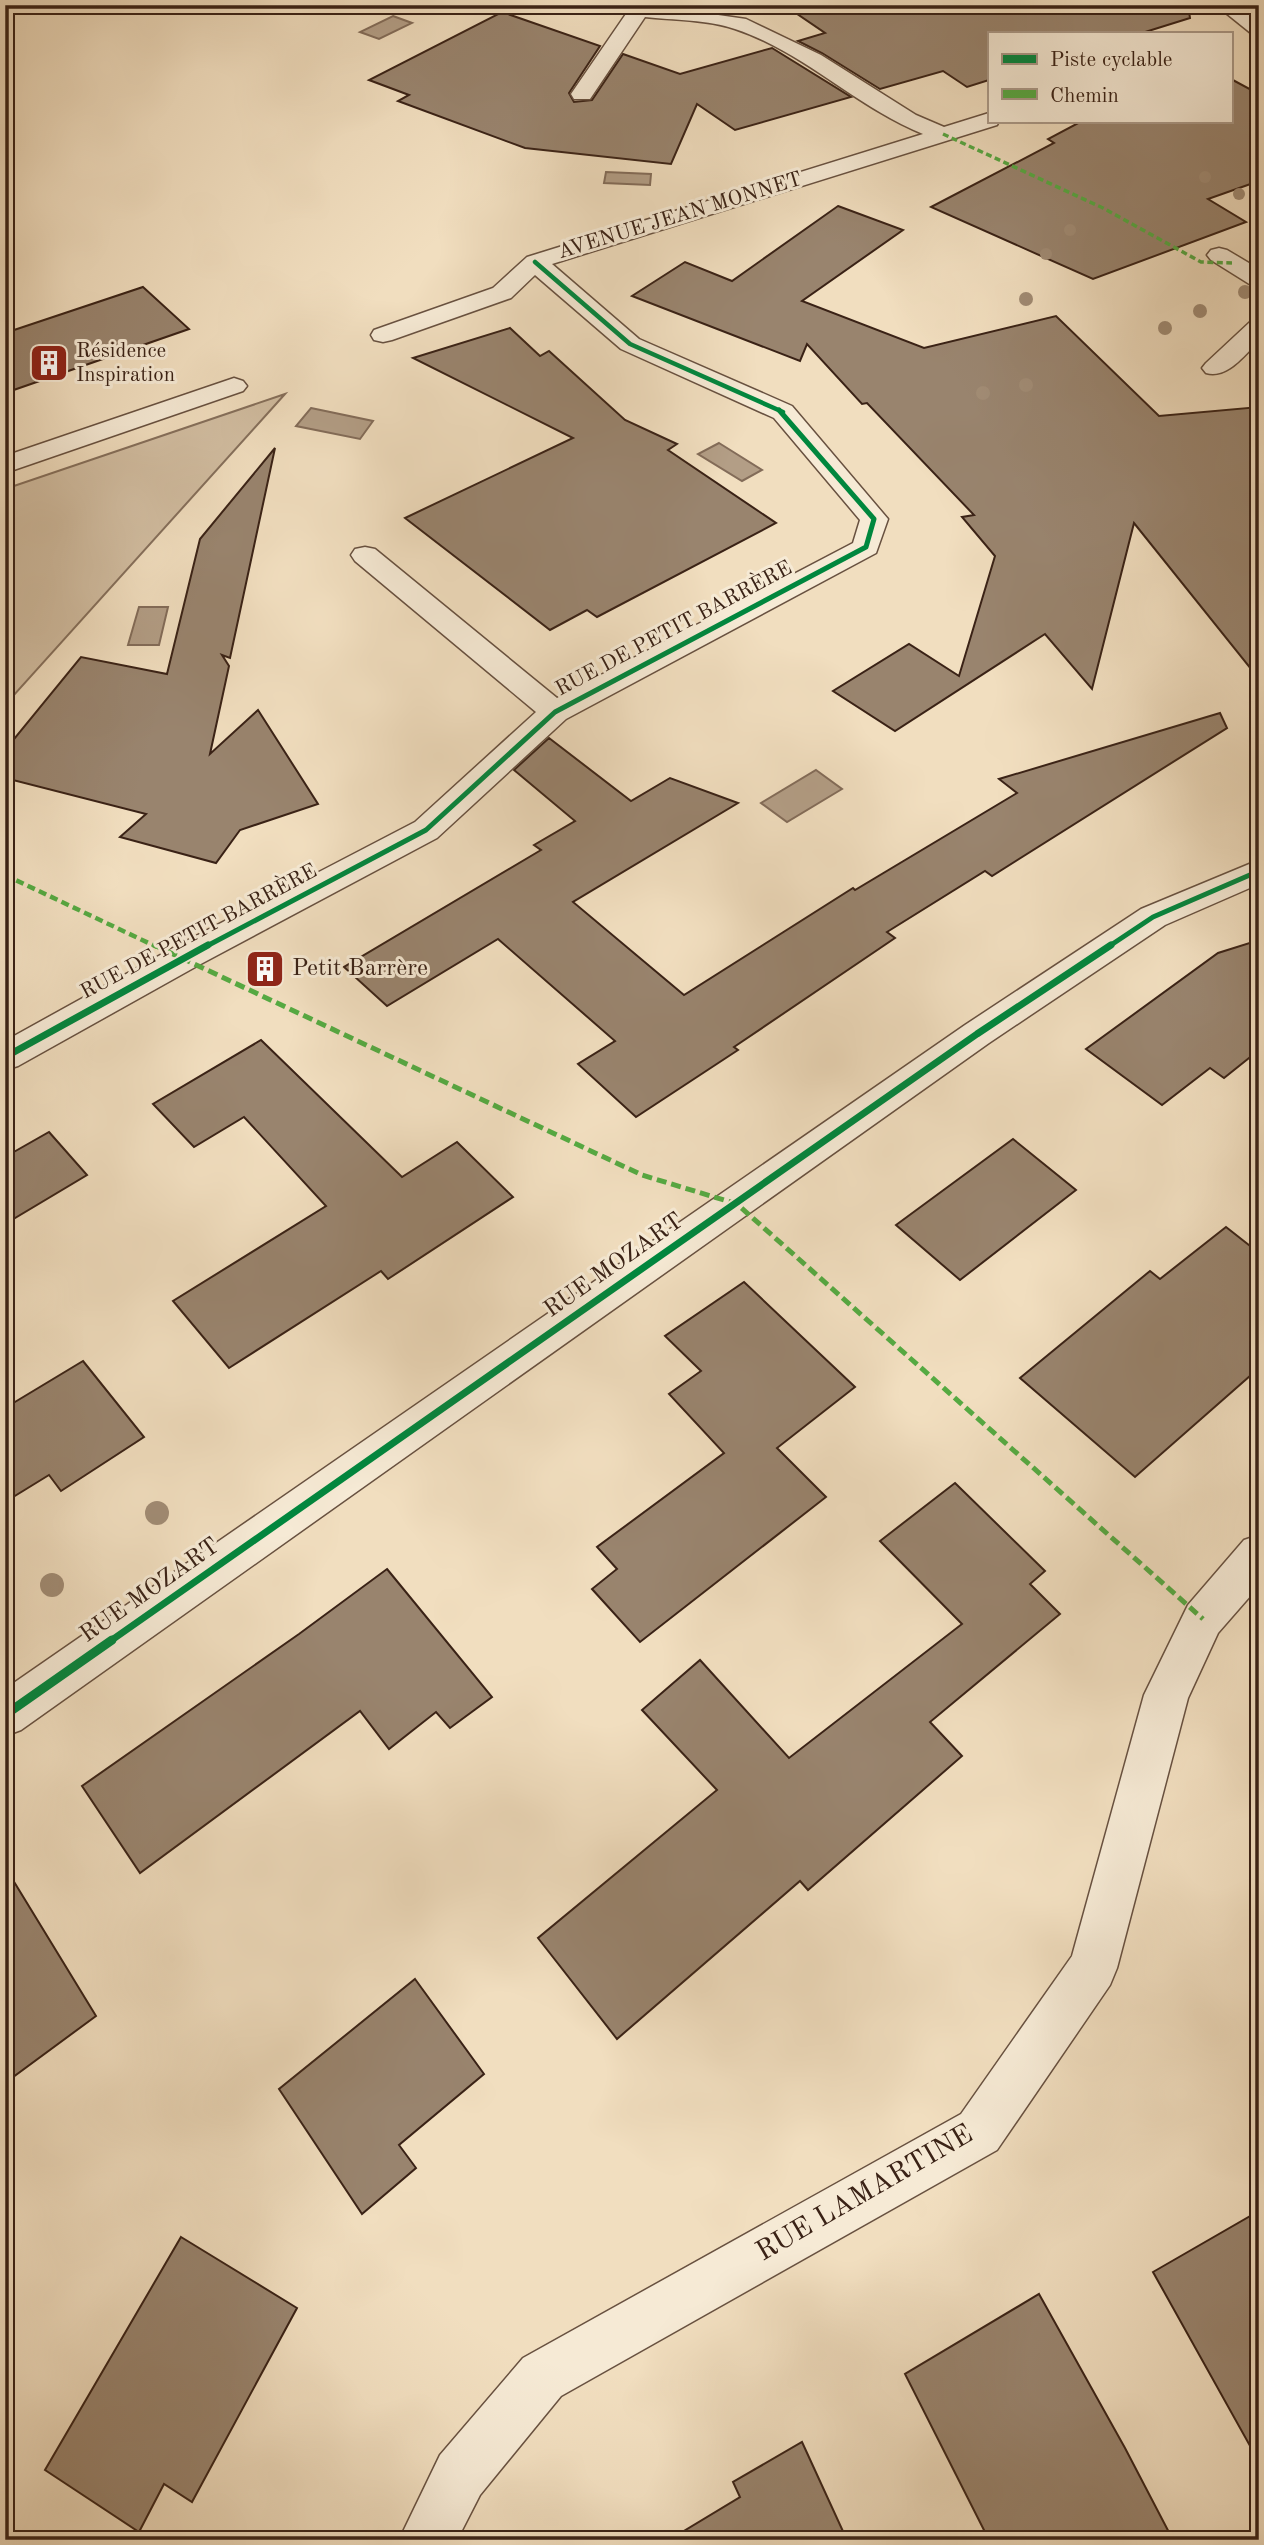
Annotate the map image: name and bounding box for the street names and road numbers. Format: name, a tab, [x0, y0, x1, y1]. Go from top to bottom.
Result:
street label: AVENUE JEAN MONNET	[555, 169, 805, 263]
street label: RUE DE PETIT BARRÈRE	[550, 554, 796, 700]
street label: RUE DE PETIT BARRÈRE	[75, 857, 321, 1003]
street label: RUE MOZART	[540, 1209, 688, 1323]
street label: RUE MOZART	[76, 1534, 224, 1648]
street label: RUE LAMARTINE	[752, 2121, 978, 2267]

